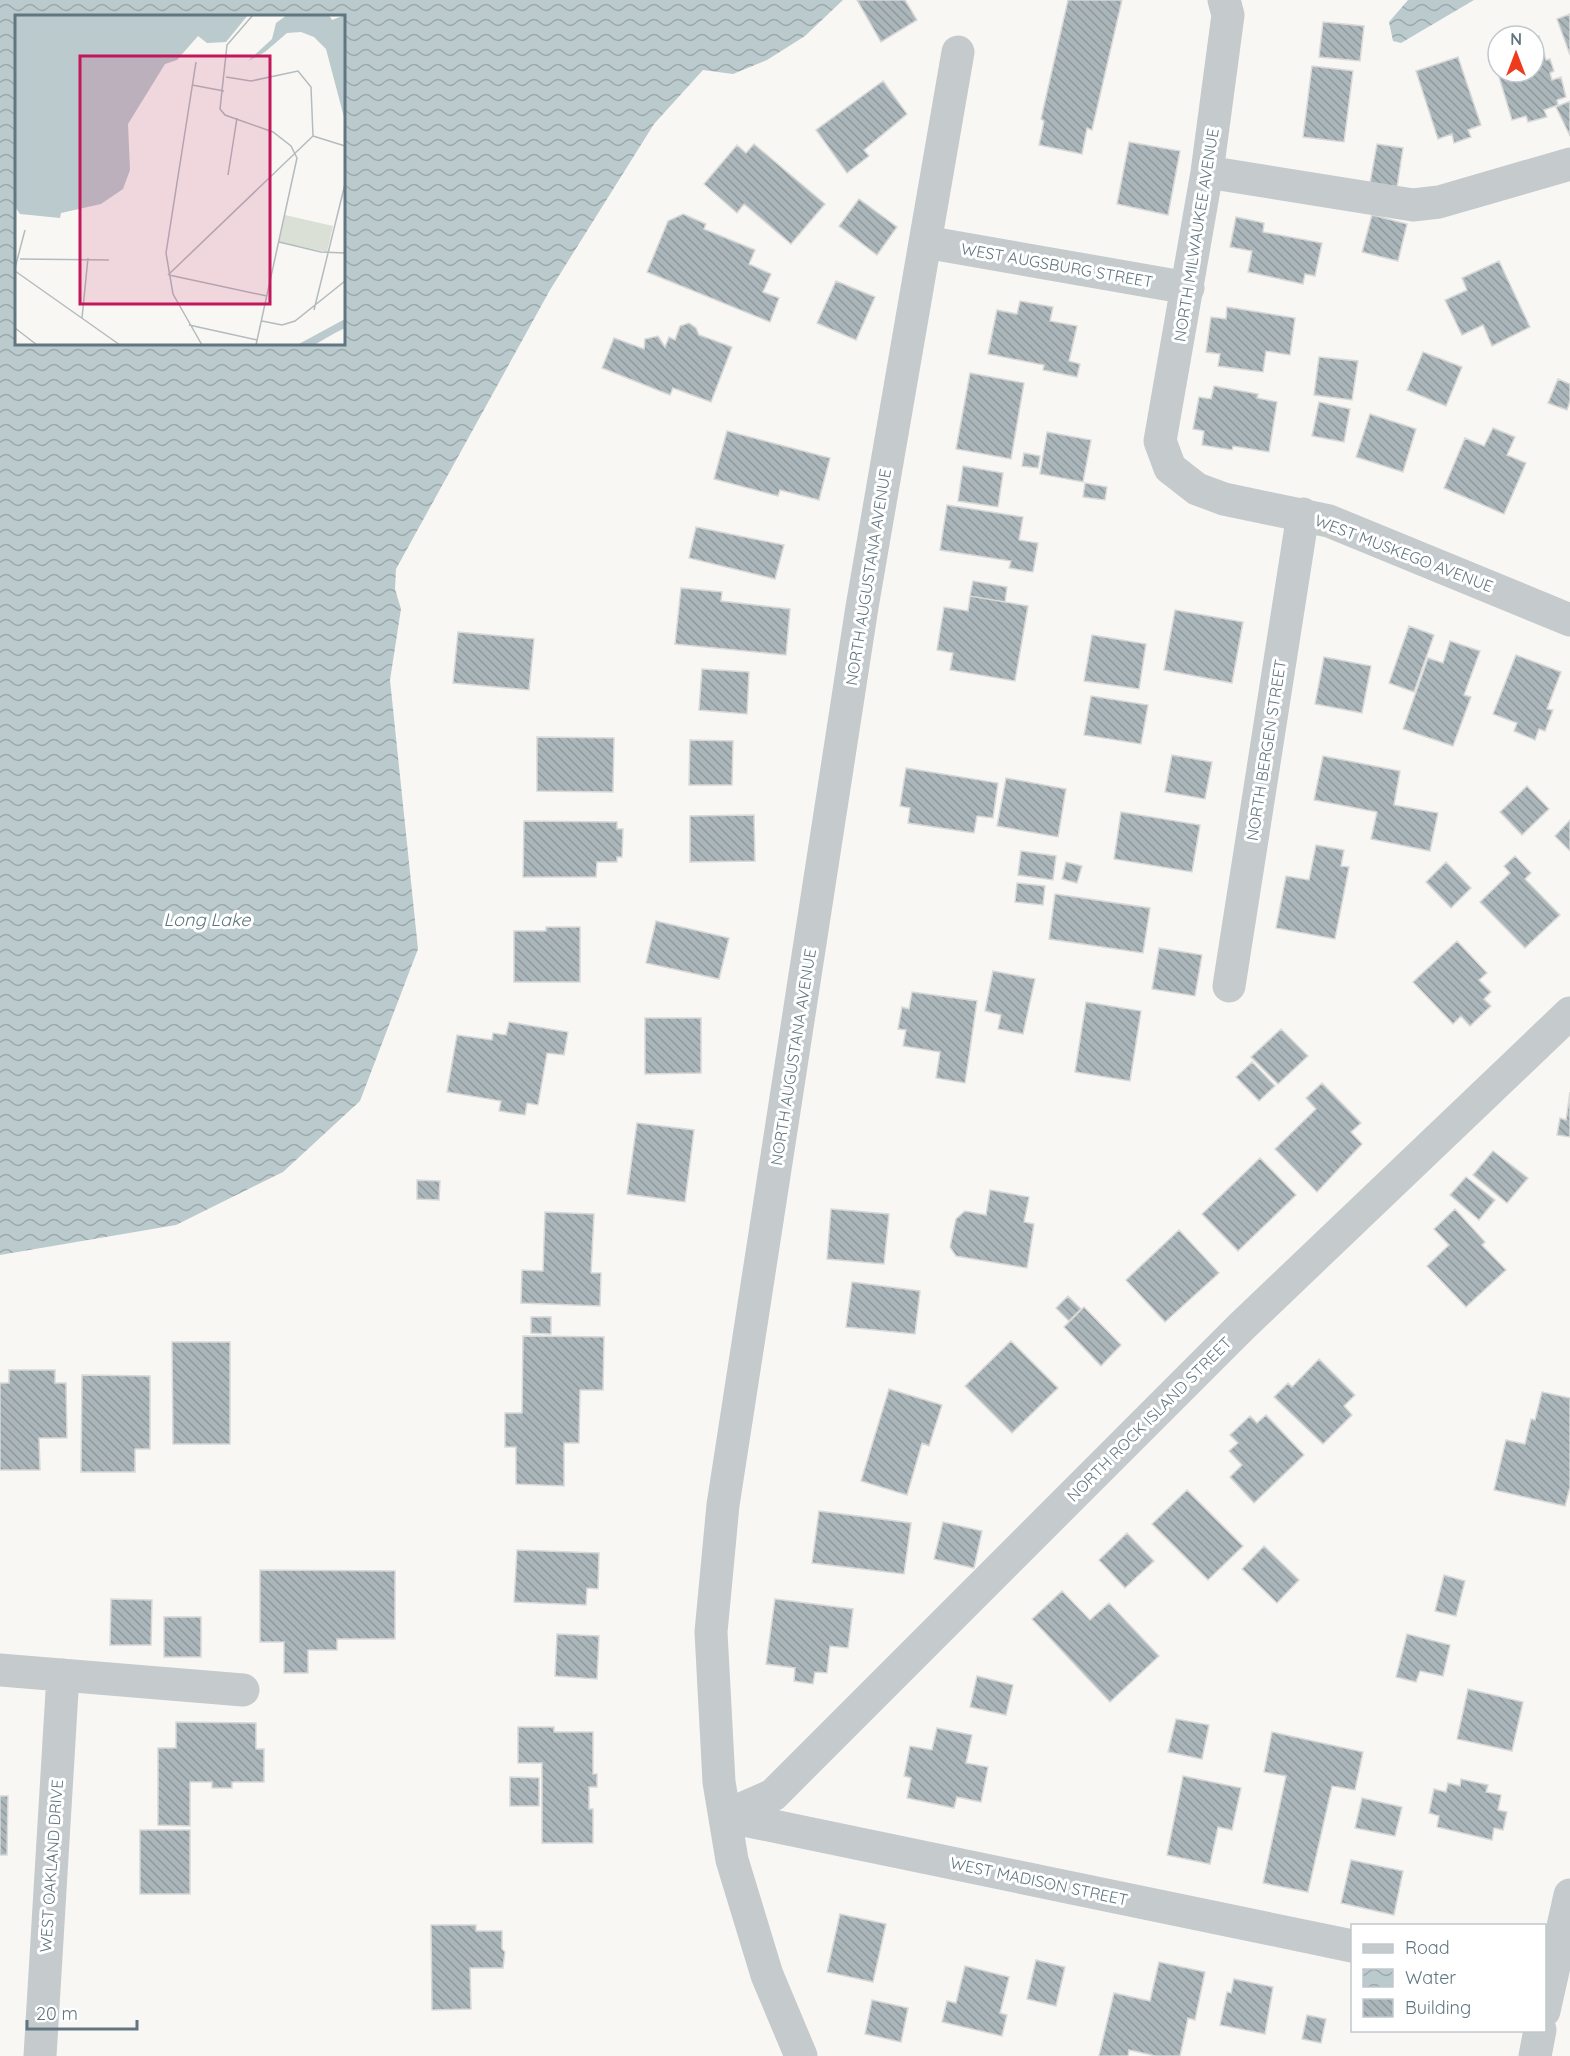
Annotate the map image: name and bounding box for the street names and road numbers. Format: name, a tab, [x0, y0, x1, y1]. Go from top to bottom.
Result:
street label: NORTH MILWAUKEE AVENUE	[1169, 127, 1223, 343]
street label: WEST AUGSBURG STREET	[960, 238, 1155, 292]
street label: NORTH AUGUSTANA AVENUE	[841, 467, 895, 687]
street label: WEST MUSKEGO AVENUE	[1312, 510, 1496, 596]
street label: NORTH BERGEN STREET	[1242, 658, 1290, 842]
street label: NORTH AUGUSTANA AVENUE	[766, 947, 820, 1167]
street label: NORTH ROCK ISLAND STREET	[1062, 1332, 1236, 1506]
street label: WEST OAKLAND DRIVE	[35, 1779, 67, 1953]
street label: WEST MADISON STREET	[948, 1852, 1130, 1910]

